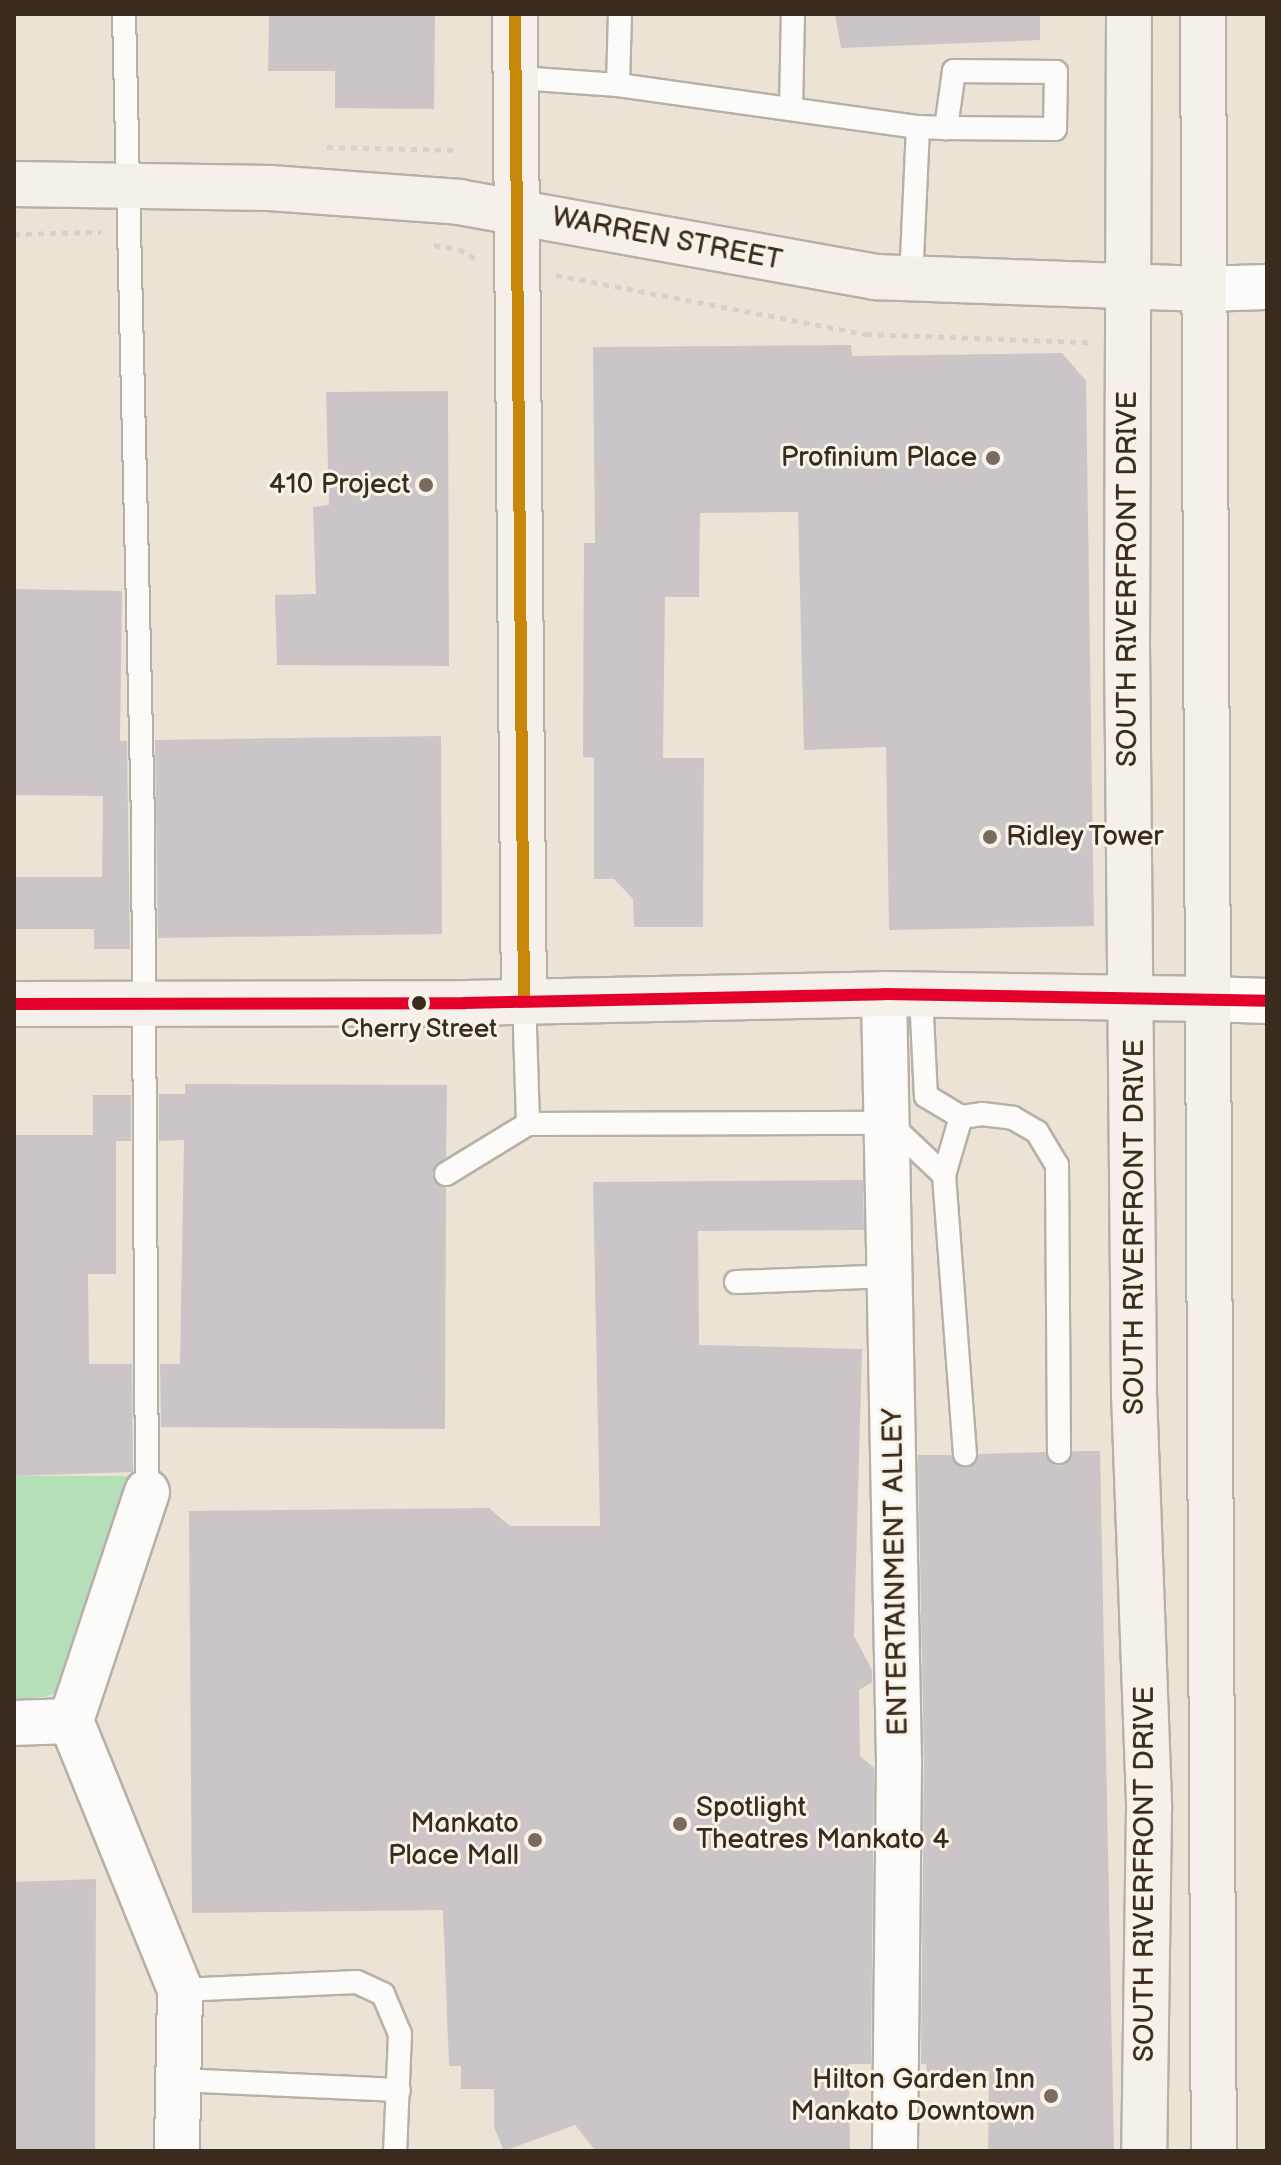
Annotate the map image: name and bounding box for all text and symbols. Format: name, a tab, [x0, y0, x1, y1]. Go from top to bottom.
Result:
street label: WARREN STREET	[549, 200, 785, 278]
street label: SOUTH RIVERFRONT DRIVE	[1111, 391, 1145, 767]
place label: Profinium Place	[781, 441, 977, 475]
marker: Profinium Place	[984, 449, 1002, 467]
place label: 410 Project	[269, 468, 410, 502]
marker: 410 Project	[417, 476, 435, 494]
place label: Ridley Tower	[1006, 820, 1166, 854]
marker: Ridley Tower	[981, 828, 999, 846]
marker: Cherry Street	[411, 995, 427, 1011]
place label: Cherry Street	[340, 1014, 498, 1046]
street label: SOUTH RIVERFRONT DRIVE	[1118, 1039, 1152, 1415]
street label: ENTERTAINMENT ALLEY	[876, 1408, 916, 1736]
street label: SOUTH RIVERFRONT DRIVE	[1128, 1686, 1162, 2062]
place label: Spotlight Theatres Mankato 4	[696, 1791, 949, 1857]
place label: Mankato Place Mall	[388, 1807, 519, 1873]
marker: Spotlight Theatres Mankato 4	[671, 1815, 689, 1833]
marker: Mankato Place Mall	[526, 1831, 544, 1849]
place label: Hilton Garden Inn Mankato Downtown	[790, 2063, 1035, 2129]
marker: Hilton Garden Inn Mankato Downtown	[1042, 2087, 1060, 2105]

